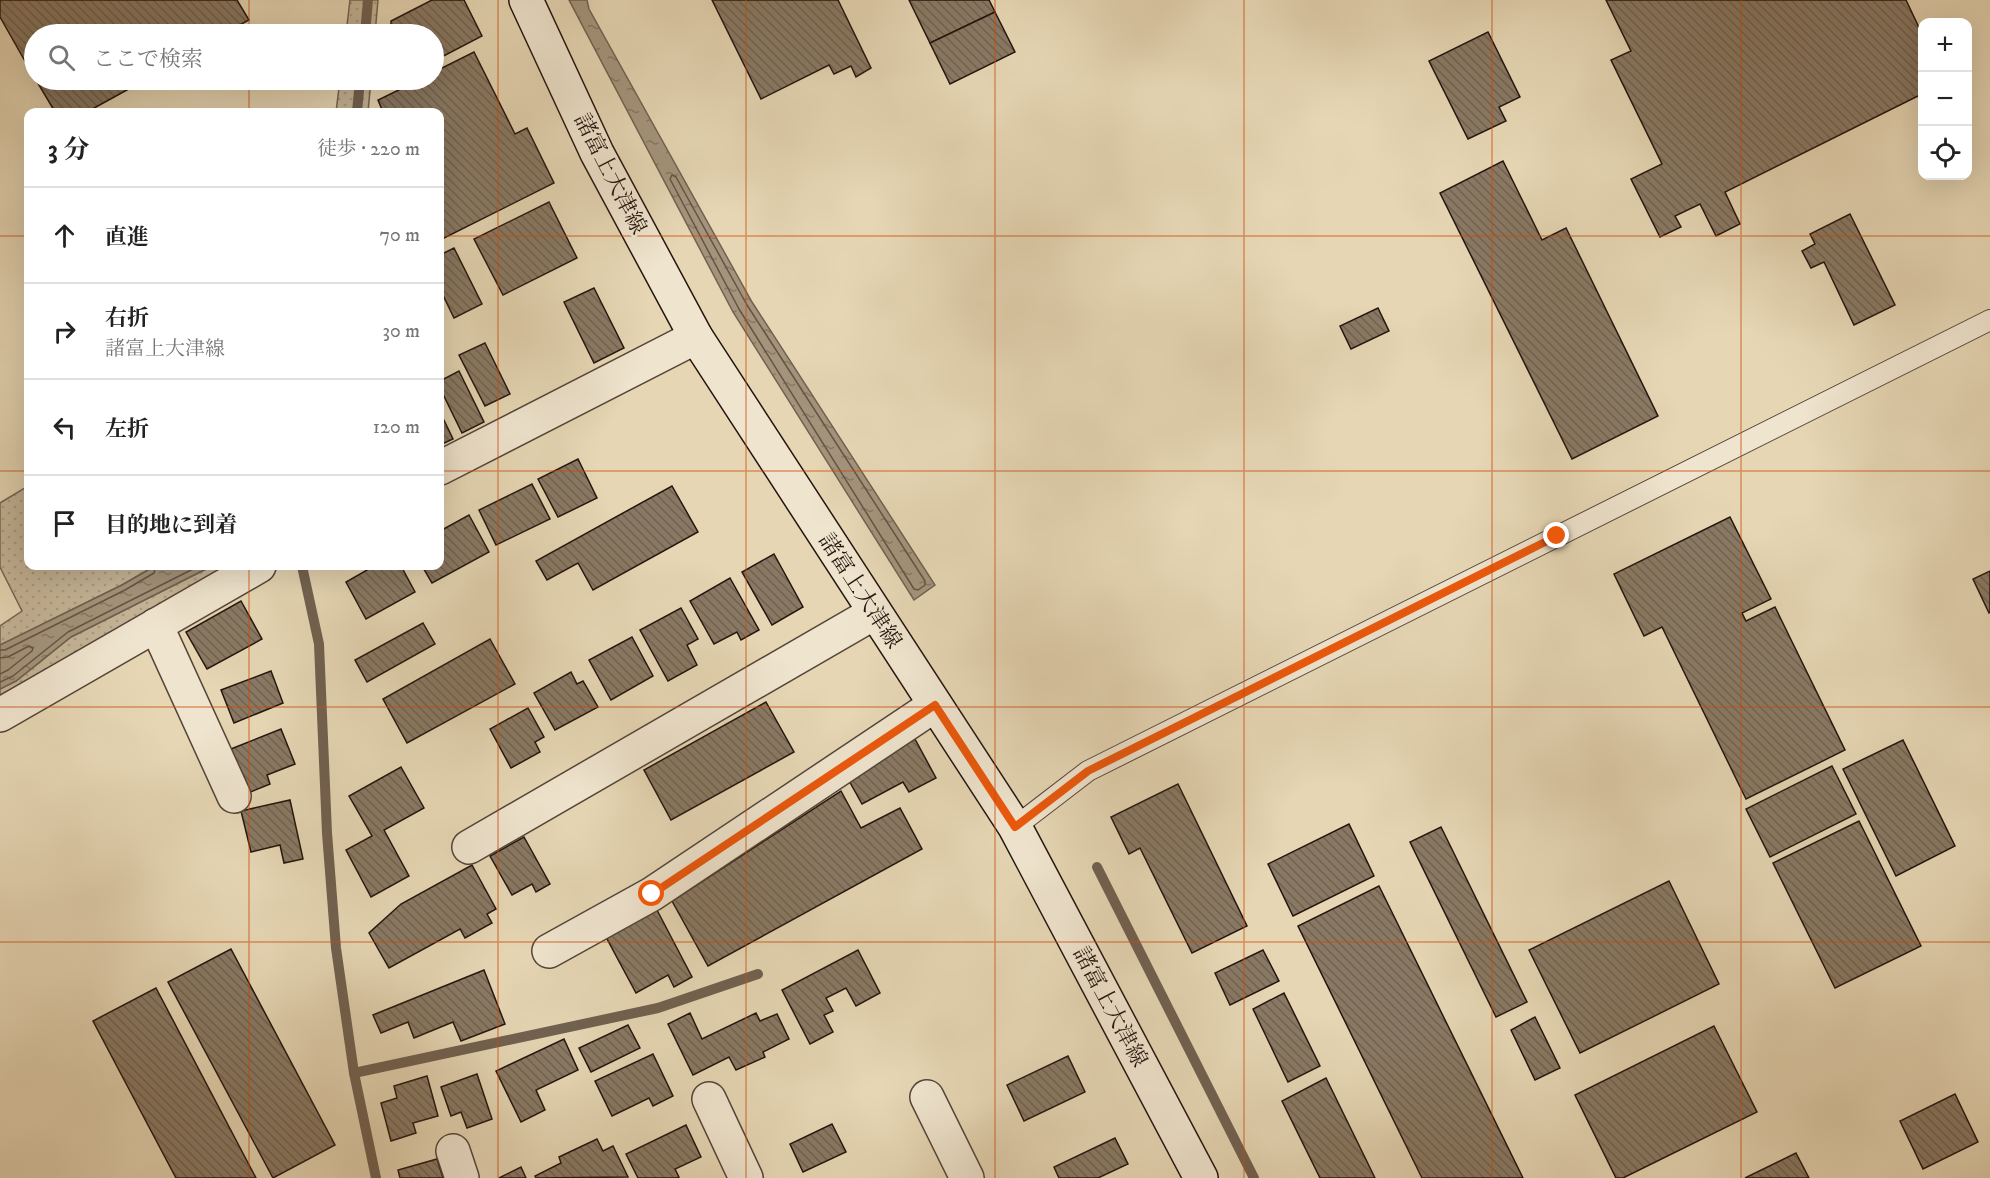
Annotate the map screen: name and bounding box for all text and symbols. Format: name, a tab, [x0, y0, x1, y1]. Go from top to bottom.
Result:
map controls	[1918, 18, 1972, 180]
button: +	[1918, 18, 1972, 72]
search box	[24, 24, 444, 90]
icon: search	[45, 41, 78, 74]
text: ここで検索	[93, 46, 203, 73]
button: −	[1918, 72, 1972, 126]
street label: 諸富上大津線	[568, 109, 652, 239]
button: locate	[1918, 126, 1972, 180]
text: 3 分	[48, 134, 89, 167]
text: 徒歩 · 220 m	[317, 137, 420, 162]
icon: ahead	[48, 219, 81, 252]
text: 70 m	[379, 223, 420, 248]
text: 直進	[105, 224, 149, 251]
text: 右折	[105, 305, 149, 332]
icon: right	[48, 315, 81, 348]
text: 30 m	[382, 319, 420, 344]
text: 諸富上大津線	[105, 337, 225, 362]
icon: left	[48, 411, 81, 444]
text: 120 m	[373, 415, 420, 440]
text: 左折	[105, 416, 149, 443]
icon: arrive	[48, 507, 81, 540]
text: 目的地に到着	[105, 512, 237, 539]
route end	[1543, 522, 1569, 548]
street label: 諸富上大津線	[813, 528, 907, 654]
route start	[638, 880, 664, 906]
street label: 諸富上大津線	[1067, 942, 1153, 1072]

